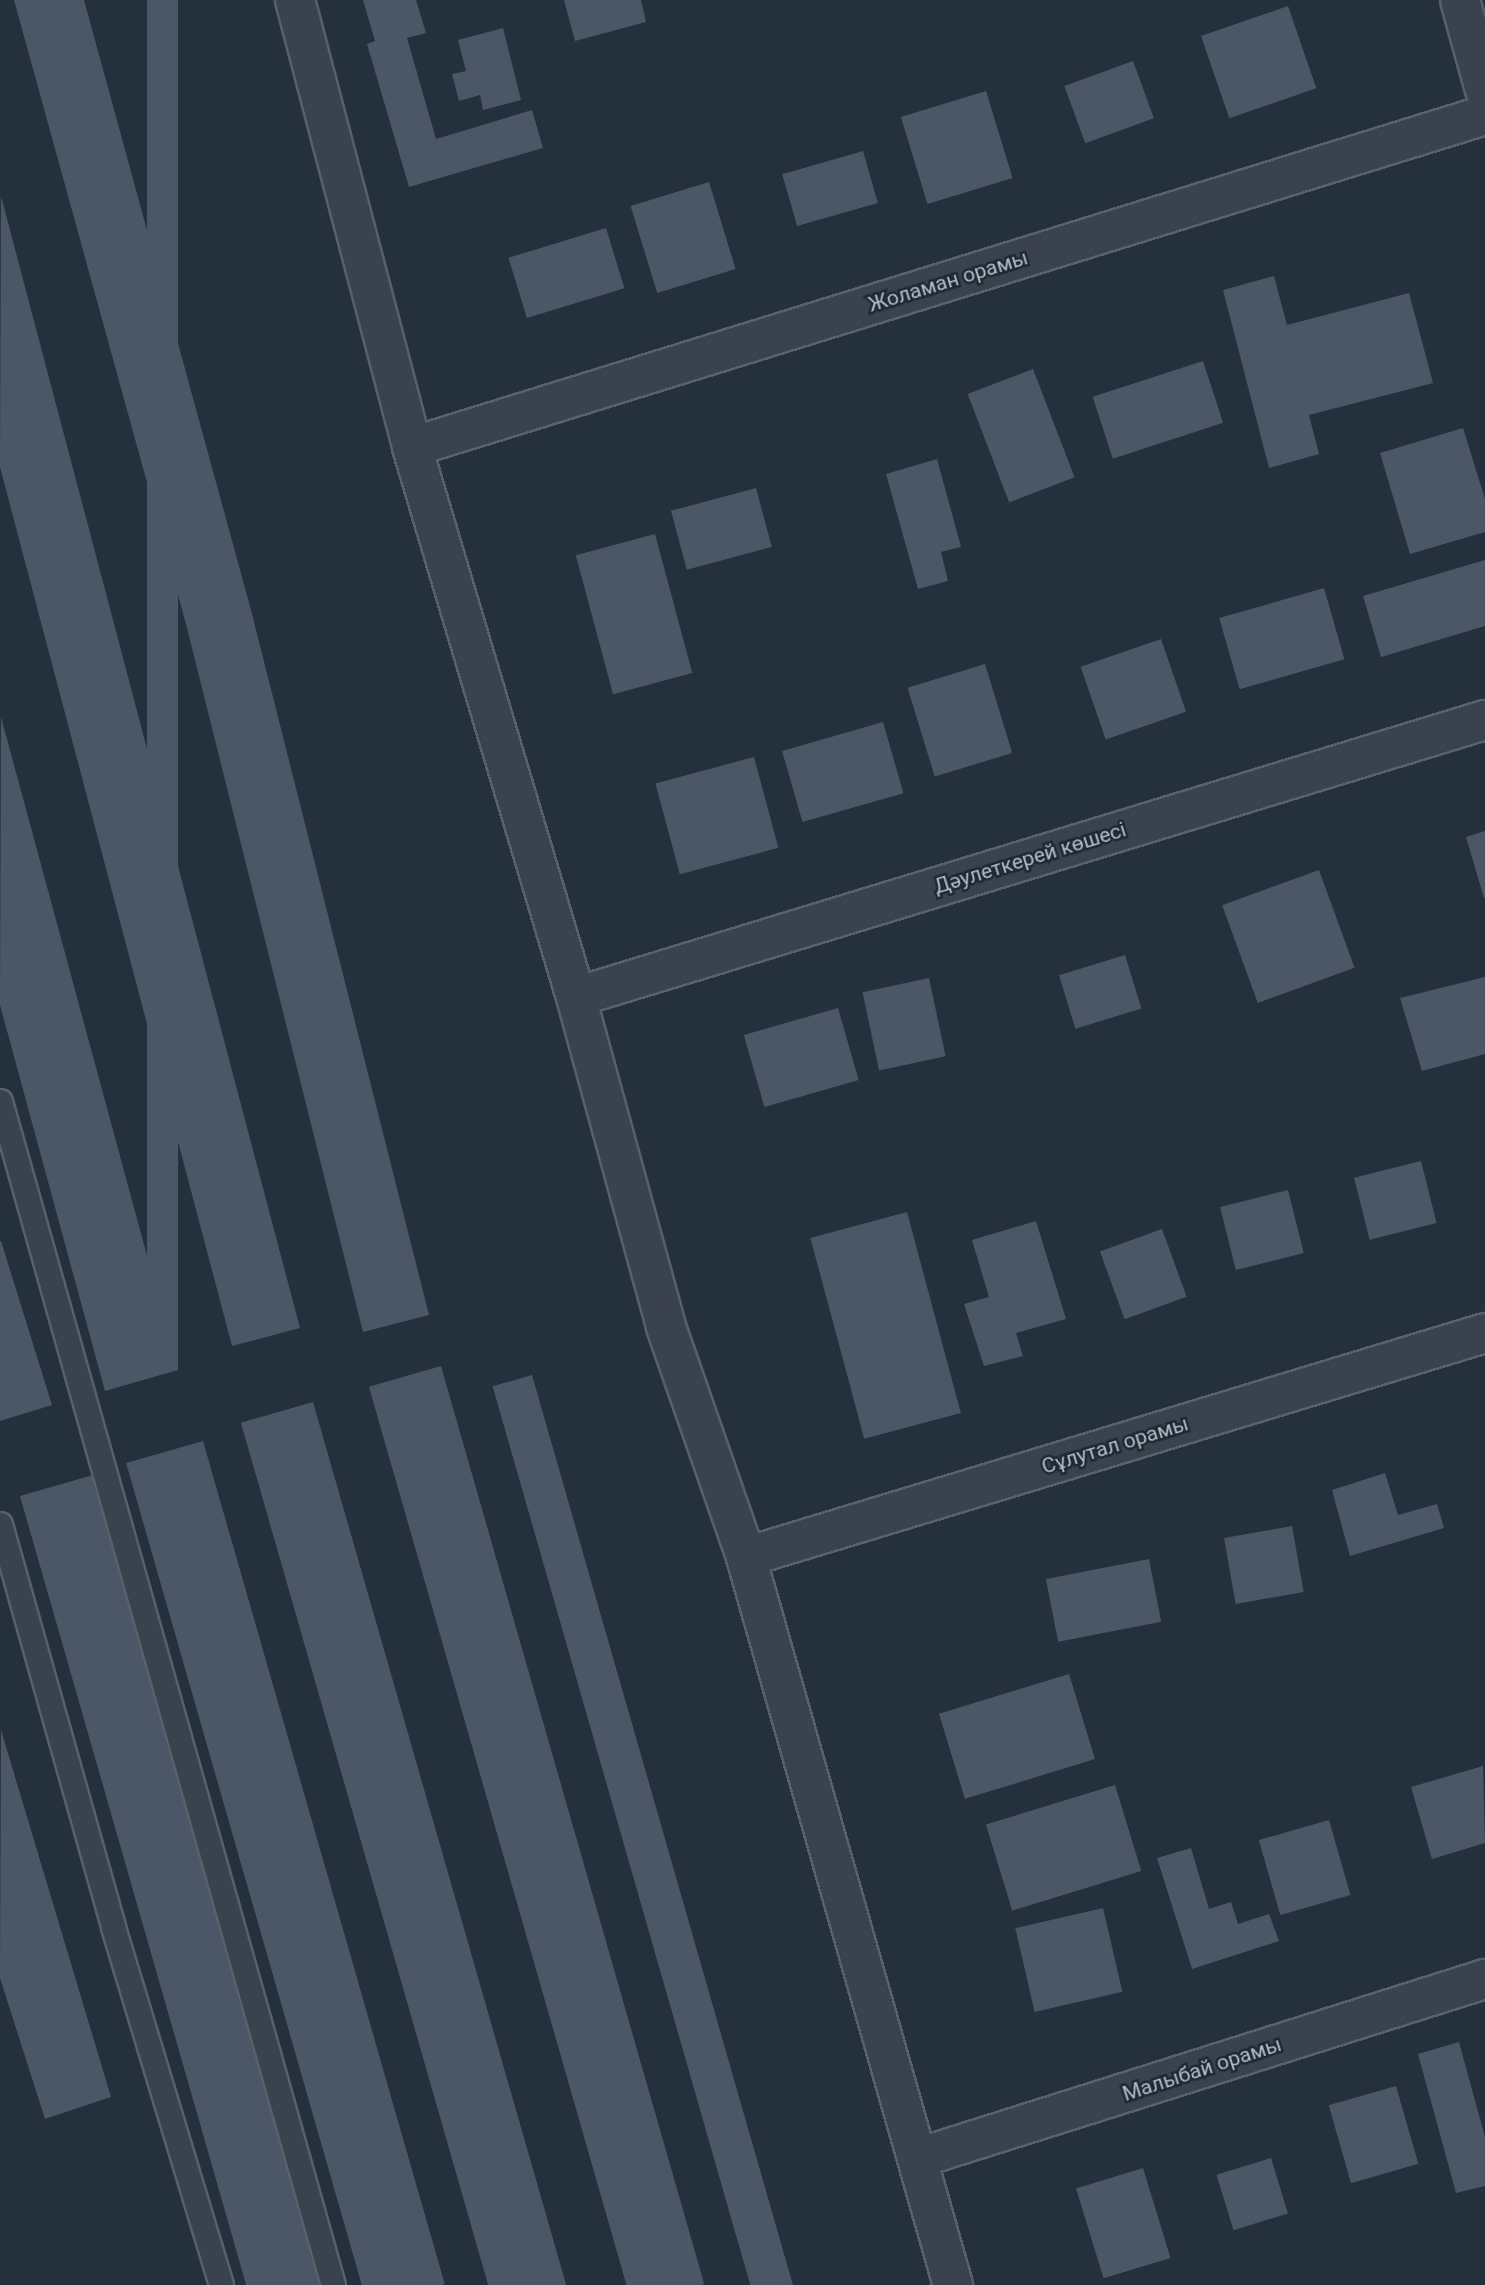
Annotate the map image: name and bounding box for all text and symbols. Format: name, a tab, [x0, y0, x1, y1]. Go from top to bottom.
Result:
street label: Жоламан орамы	[865, 245, 1031, 317]
street label: Дәулеткерей көшесі	[931, 817, 1129, 899]
street label: Сұлутал орамы	[1039, 1411, 1191, 1479]
street label: Малыбай орамы	[1119, 2031, 1285, 2107]

